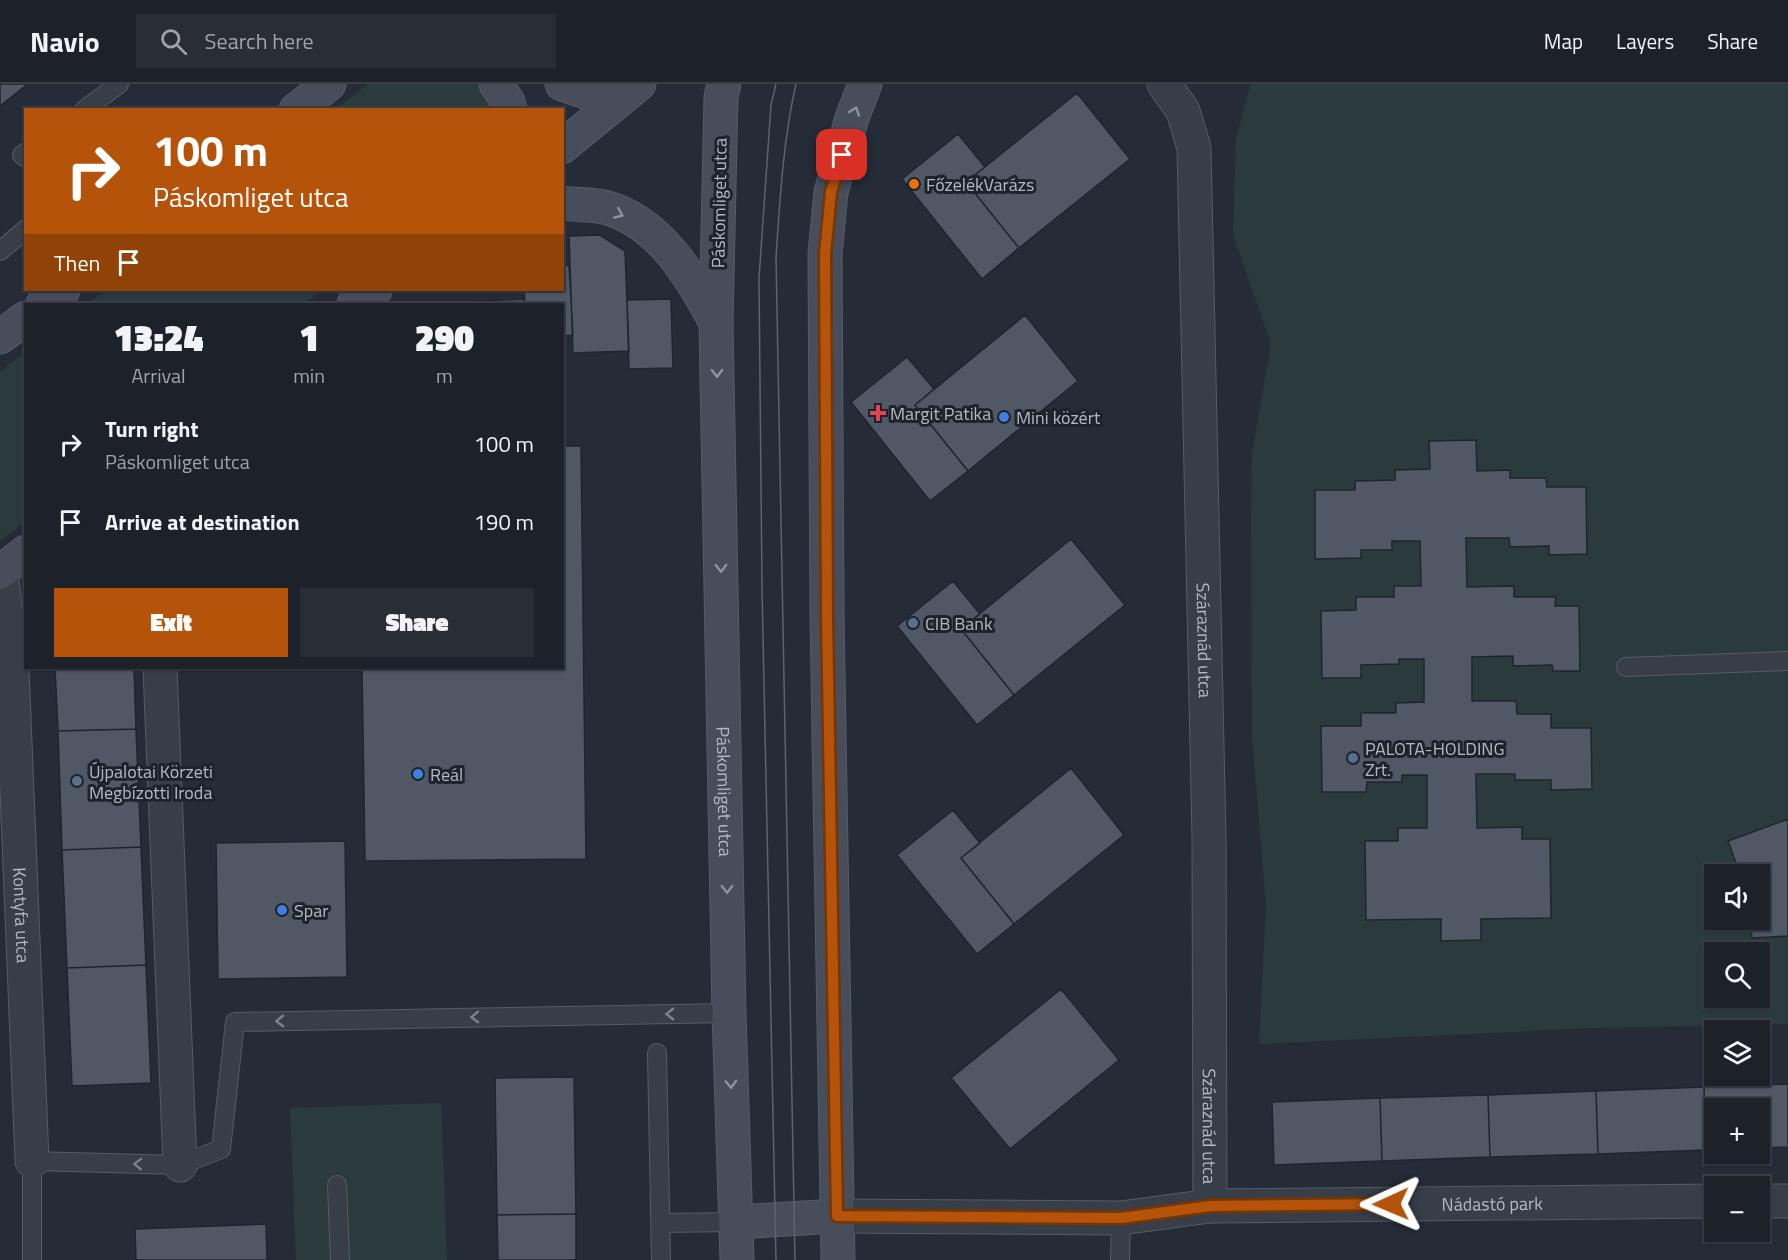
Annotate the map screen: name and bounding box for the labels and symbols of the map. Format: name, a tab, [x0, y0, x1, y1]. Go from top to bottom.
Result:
one-way arrow	[847, 107, 860, 117]
pin	[816, 129, 867, 180]
street label: Páskomliget utca	[704, 138, 734, 268]
place label: FőzelékVarázs	[926, 171, 1034, 198]
marker: FőzelékVarázs	[907, 177, 921, 191]
one-way arrow	[613, 206, 624, 218]
one-way arrow	[711, 369, 723, 378]
place label: Margit Patika	[890, 400, 991, 427]
place label: Mini közért	[1016, 404, 1101, 431]
marker: Margit Patika	[871, 406, 885, 420]
marker: Mini közért	[997, 410, 1011, 424]
one-way arrow	[715, 564, 727, 573]
street label: Száraznád utca	[1190, 582, 1219, 698]
place label: CIB Bank	[925, 610, 993, 637]
marker: CIB Bank	[906, 616, 920, 630]
street label: Páskomliget utca	[710, 726, 740, 857]
place label: PALOTA-HOLDING Zrt.	[1365, 735, 1505, 783]
marker: PALOTA-HOLDING Zrt.	[1346, 751, 1360, 765]
place label: Újpalotai Körzeti Megbízotti Iroda	[89, 758, 213, 806]
place label: Reál	[430, 761, 463, 788]
marker: Reál	[411, 767, 425, 781]
marker: Újpalotai Körzeti Megbízotti Iroda	[70, 774, 84, 788]
street label: Kontyfa utca	[7, 867, 37, 964]
one-way arrow	[720, 885, 733, 894]
place label: Spar	[294, 897, 329, 924]
marker: Spar	[275, 903, 289, 917]
one-way arrow	[666, 1007, 675, 1020]
one-way arrow	[471, 1011, 480, 1024]
one-way arrow	[276, 1015, 285, 1028]
street label: Száraznád utca	[1196, 1068, 1223, 1184]
one-way arrow	[725, 1080, 738, 1089]
one-way arrow	[134, 1158, 143, 1170]
position arrow	[1359, 1172, 1423, 1236]
street label: Nádastó park	[1441, 1189, 1543, 1217]

